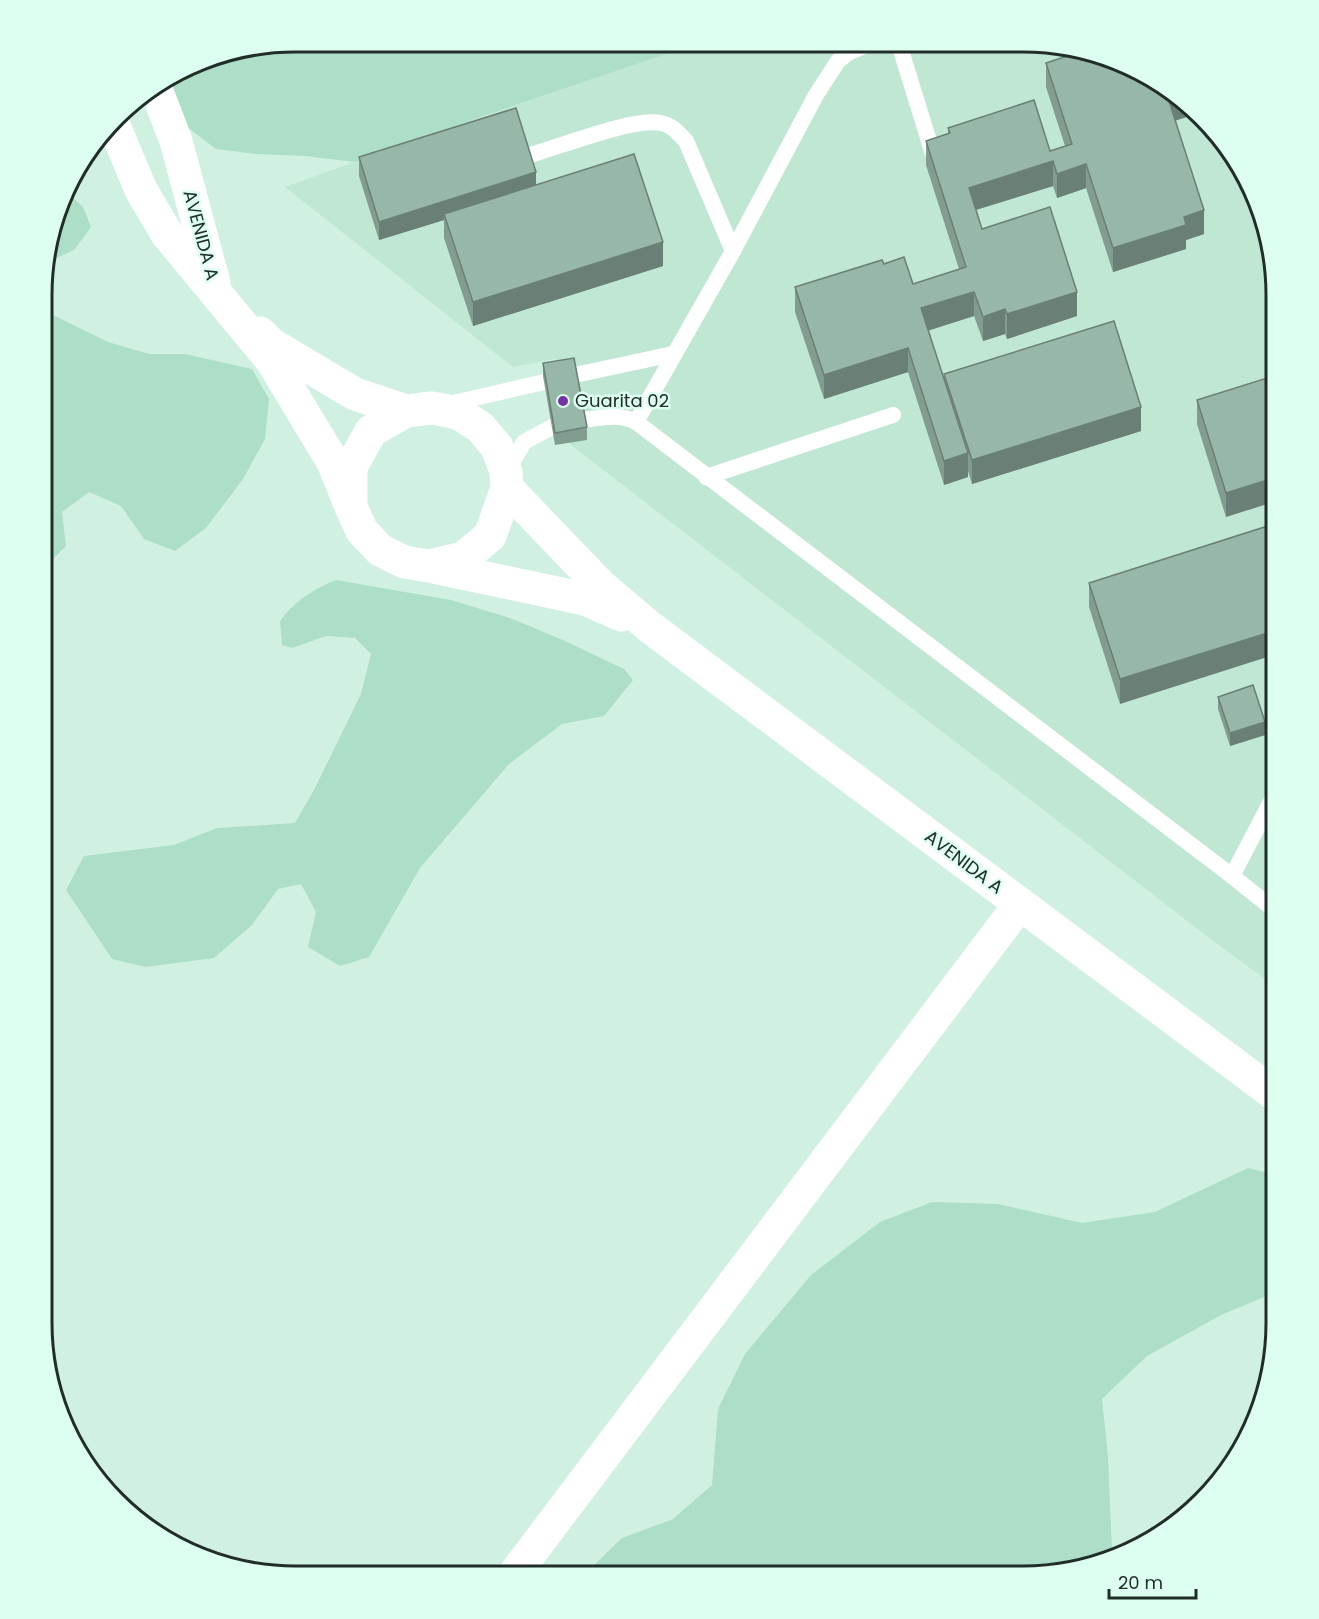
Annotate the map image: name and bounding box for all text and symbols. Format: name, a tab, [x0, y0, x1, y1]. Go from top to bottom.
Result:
street label: AVENIDA A	[177, 187, 226, 283]
place label: Guarita 02	[575, 388, 669, 413]
marker: Guarita 02	[556, 394, 570, 408]
street label: AVENIDA A	[920, 824, 1009, 899]
scale bar	[1109, 1562, 1196, 1600]
text: 20 m	[1118, 1570, 1163, 1595]

